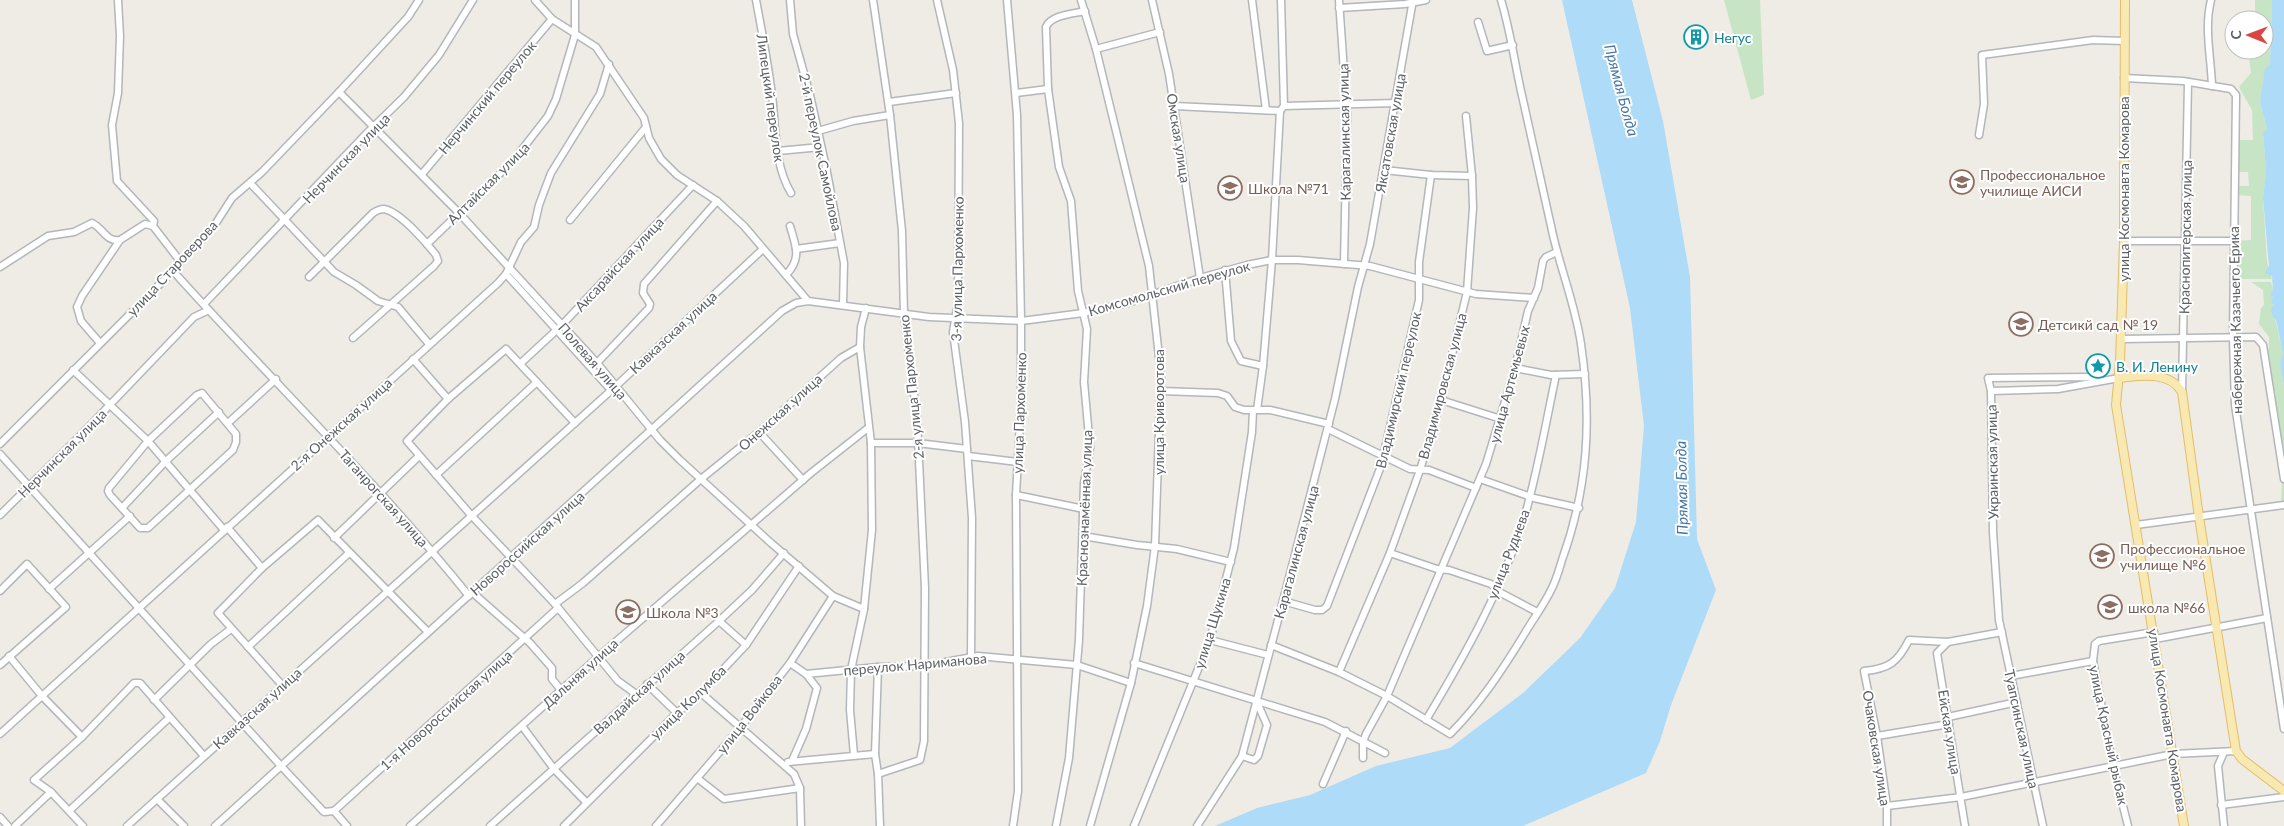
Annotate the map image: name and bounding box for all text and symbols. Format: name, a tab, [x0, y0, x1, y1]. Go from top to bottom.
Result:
north arrow	[2224, 10, 2274, 60]
building icon: Негус	[1683, 24, 1709, 50]
place label: Негус	[1714, 29, 1752, 46]
text: С	[2227, 29, 2244, 40]
street label: Липецкий переулок	[753, 32, 789, 164]
street label: Нерчинский переулок	[435, 36, 540, 157]
water label: Прямая Болда	[1601, 42, 1643, 138]
street label: Карагалинская улица	[1334, 63, 1354, 201]
street label: 2-й переулок Самойлова	[796, 71, 846, 233]
street label: Яксатовская улица	[1371, 72, 1409, 195]
street label: Омская улица	[1164, 92, 1194, 184]
street label: улица Космонавта Комарова	[2115, 96, 2132, 282]
street label: Нерчинская улица	[299, 109, 393, 207]
street label: Алтайская улица	[443, 138, 533, 228]
street label: Краснопитерская улица	[2175, 160, 2195, 314]
place label: Профессиональное училище АИСИ	[1980, 166, 2105, 199]
school or university icon: Профессиональное училище АИСИ	[1949, 169, 1975, 195]
school or university icon: Школа №71	[1217, 175, 1243, 201]
place label: Школа №71	[1248, 180, 1329, 197]
street label: 3-я улица Пархоменко	[947, 196, 967, 342]
street label: Аксарайская улица	[571, 213, 667, 315]
street label: улица Староверова	[123, 217, 221, 319]
street label: набережная Казачьего Ерика	[2225, 226, 2245, 414]
street label: Комсомольский переулок	[1086, 257, 1253, 319]
street label: Кавказская улица	[626, 287, 720, 377]
street label: Владимирский переулок	[1372, 309, 1424, 470]
street label: Владимировская улица	[1414, 311, 1470, 461]
school or university icon: Детсикй сад № 19	[2008, 311, 2034, 337]
street label: 2-я улица Пархоменко	[895, 314, 927, 460]
place label: Детсикй сад № 19	[2038, 316, 2158, 333]
street label: Полевая улица	[555, 319, 631, 403]
street label: улица Артемьевых	[1485, 323, 1533, 445]
street label: улица Криворотова	[1150, 349, 1167, 475]
street label: улица Пархоменко	[1008, 352, 1030, 474]
place icon: В. И. Ленину	[2085, 353, 2111, 379]
place label: В. И. Ленину	[2116, 358, 2199, 375]
street label: Онежская улица	[735, 370, 825, 454]
street label: 2-я Онежская улица	[287, 374, 395, 474]
street label: Украинская улица	[1982, 404, 2002, 520]
street label: Нерчинская улица	[14, 405, 110, 501]
street label: Краснознамённая улица	[1073, 430, 1095, 586]
water label: Прямая Болда	[1671, 440, 1691, 535]
street label: Таганрогская улица	[336, 446, 432, 550]
street label: Карагалинская улица	[1270, 483, 1322, 621]
street label: Новороссийская улица	[466, 487, 588, 599]
street label: улица Руднева	[1483, 507, 1533, 601]
place label: Профессиональное училище №6	[2120, 540, 2245, 573]
school or university icon: Профессиональное училище №6	[2089, 543, 2115, 569]
street label: улица Щукина	[1190, 575, 1234, 671]
school or university icon: школа №66	[2097, 594, 2123, 620]
school or university icon: Школа №3	[615, 599, 641, 625]
place label: школа №66	[2128, 599, 2205, 616]
place label: Школа №3	[646, 604, 719, 621]
street label: улица Космонавта Комарова	[2145, 627, 2191, 813]
street label: Дальняя улица	[539, 634, 622, 712]
street label: 1-я Новороссийская улица	[376, 646, 516, 774]
street label: Валдайская улица	[590, 646, 688, 738]
street label: переулок Нариманова	[843, 649, 987, 679]
street label: улица Колумба	[647, 662, 729, 742]
street label: Кавказская улица	[209, 664, 305, 752]
street label: улица Красный рыбак	[2086, 664, 2132, 807]
street label: Туапсинская улица	[2001, 668, 2043, 790]
street label: улица Войкова	[713, 671, 785, 757]
street label: Ейская улица	[1935, 688, 1965, 776]
street label: Очаковская улица	[1859, 689, 1895, 807]

